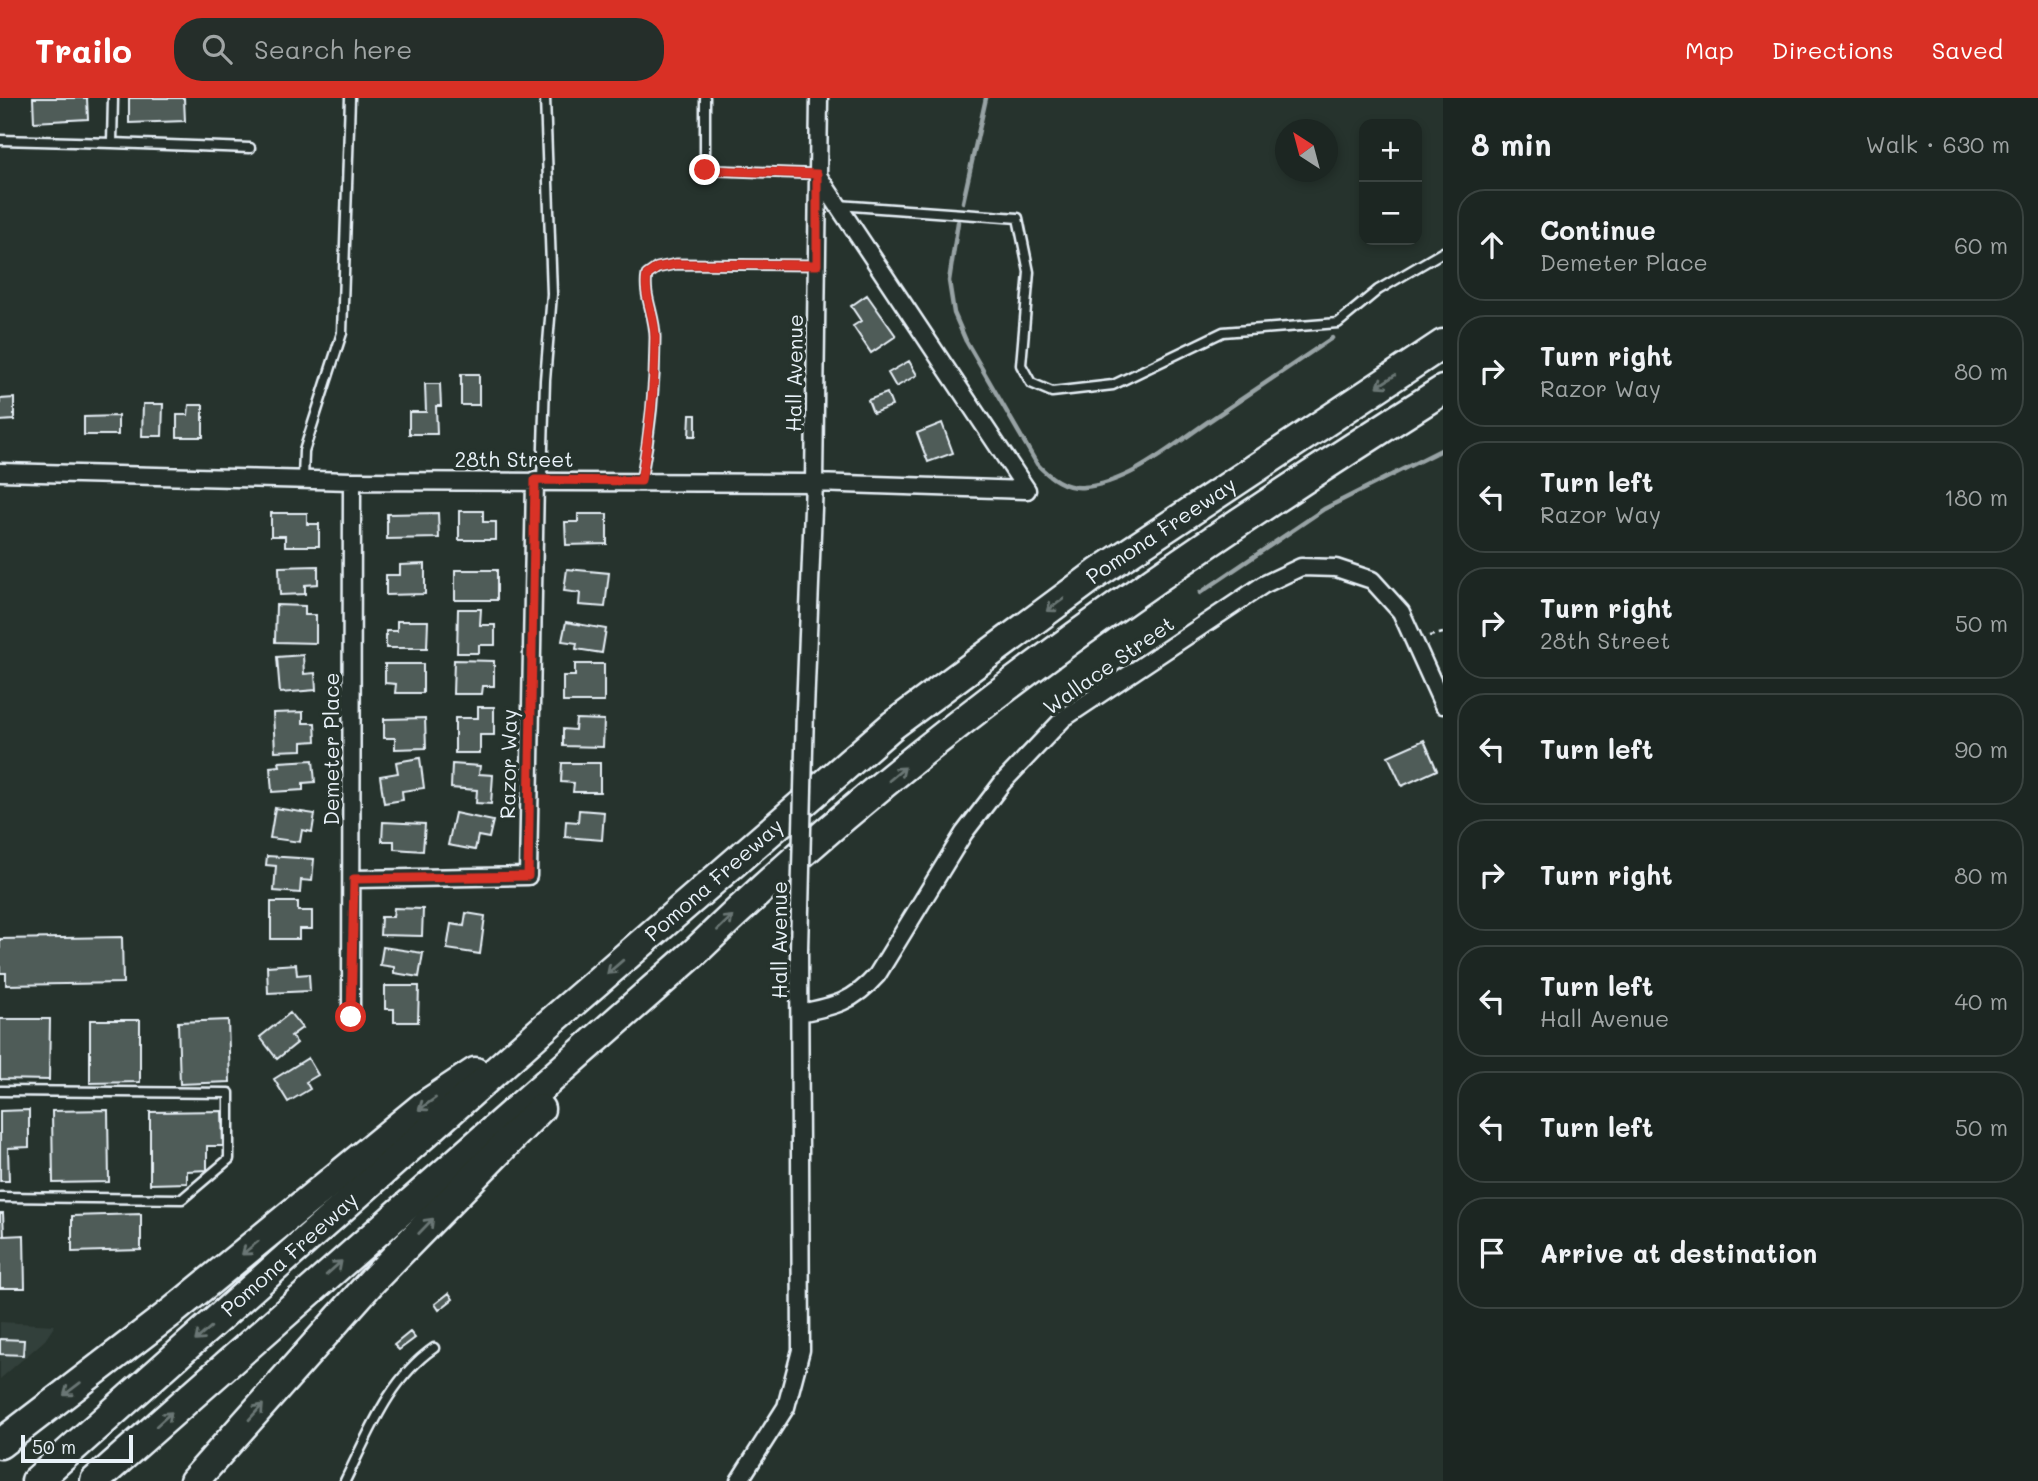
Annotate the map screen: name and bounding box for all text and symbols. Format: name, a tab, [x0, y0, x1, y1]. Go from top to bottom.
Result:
search box	[174, 18, 664, 81]
text: Trailo	[35, 28, 132, 71]
icon: search	[198, 30, 236, 68]
text: Search here	[254, 32, 412, 66]
text: Map	[1685, 34, 1734, 65]
text: Directions	[1772, 34, 1894, 65]
text: Saved	[1932, 34, 2003, 65]
north arrow	[1275, 119, 1338, 182]
map controls	[1359, 119, 1422, 245]
button: +	[1359, 119, 1422, 182]
text: 8 min	[1471, 124, 1552, 164]
text: Walk · 630 m	[1865, 129, 2010, 159]
route end	[689, 154, 720, 185]
button: −	[1359, 182, 1422, 245]
text: Continue	[1540, 213, 1656, 247]
icon: ahead	[1473, 226, 1511, 264]
text: 60 m	[1954, 230, 2008, 260]
text: Demeter Place	[1540, 247, 1708, 277]
street label: Hall Avenue	[779, 314, 808, 432]
text: Turn right	[1540, 339, 1673, 373]
icon: right	[1473, 352, 1511, 390]
text: 80 m	[1954, 356, 2008, 386]
text: Razor Way	[1540, 373, 1661, 403]
one-way arrow	[1376, 374, 1396, 388]
street label: 28th Street	[454, 445, 574, 472]
text: Turn left	[1540, 465, 1653, 499]
street label: Pomona Freeway	[1080, 470, 1241, 589]
icon: left	[1473, 478, 1511, 516]
text: 180 m	[1944, 482, 2008, 512]
text: Razor Way	[1540, 499, 1661, 529]
text: Turn right	[1540, 591, 1673, 625]
one-way arrow	[1046, 597, 1065, 612]
icon: right	[1473, 604, 1511, 642]
text: 50 m	[1955, 608, 2008, 638]
street label: Wallace Street	[1037, 610, 1179, 720]
text: 28th Street	[1540, 625, 1670, 655]
street label: Demeter Place	[317, 672, 344, 826]
street label: Razor Way	[493, 709, 522, 819]
icon: left	[1473, 730, 1511, 768]
text: Turn left	[1540, 732, 1653, 766]
text: 90 m	[1955, 734, 2008, 764]
one-way arrow	[887, 766, 905, 782]
street label: Pomona Freeway	[638, 812, 788, 947]
icon: right	[1473, 856, 1511, 894]
text: Turn right	[1540, 858, 1673, 892]
text: 80 m	[1954, 860, 2008, 890]
street label: Hall Avenue	[765, 881, 792, 999]
one-way arrow	[716, 915, 733, 932]
one-way arrow	[606, 959, 624, 975]
text: Turn left	[1540, 969, 1653, 1003]
icon: left	[1473, 982, 1511, 1020]
text: 40 m	[1955, 986, 2008, 1016]
route start	[335, 1001, 366, 1032]
text: Hall Avenue	[1540, 1003, 1669, 1033]
one-way arrow	[418, 1097, 437, 1111]
icon: left	[1473, 1108, 1511, 1146]
text: Turn left	[1540, 1110, 1653, 1144]
text: 50 m	[1955, 1112, 2008, 1142]
street label: Pomona Freeway	[215, 1185, 363, 1322]
one-way arrow	[417, 1218, 434, 1235]
icon: arrive	[1473, 1234, 1511, 1272]
text: Arrive at destination	[1540, 1236, 1817, 1270]
one-way arrow	[242, 1240, 260, 1256]
one-way arrow	[325, 1260, 343, 1276]
one-way arrow	[194, 1326, 212, 1342]
one-way arrow	[63, 1382, 82, 1396]
one-way arrow	[248, 1403, 264, 1421]
one-way arrow	[155, 1411, 173, 1427]
scale bar	[21, 1432, 133, 1464]
text: 50 m	[32, 1434, 76, 1459]

